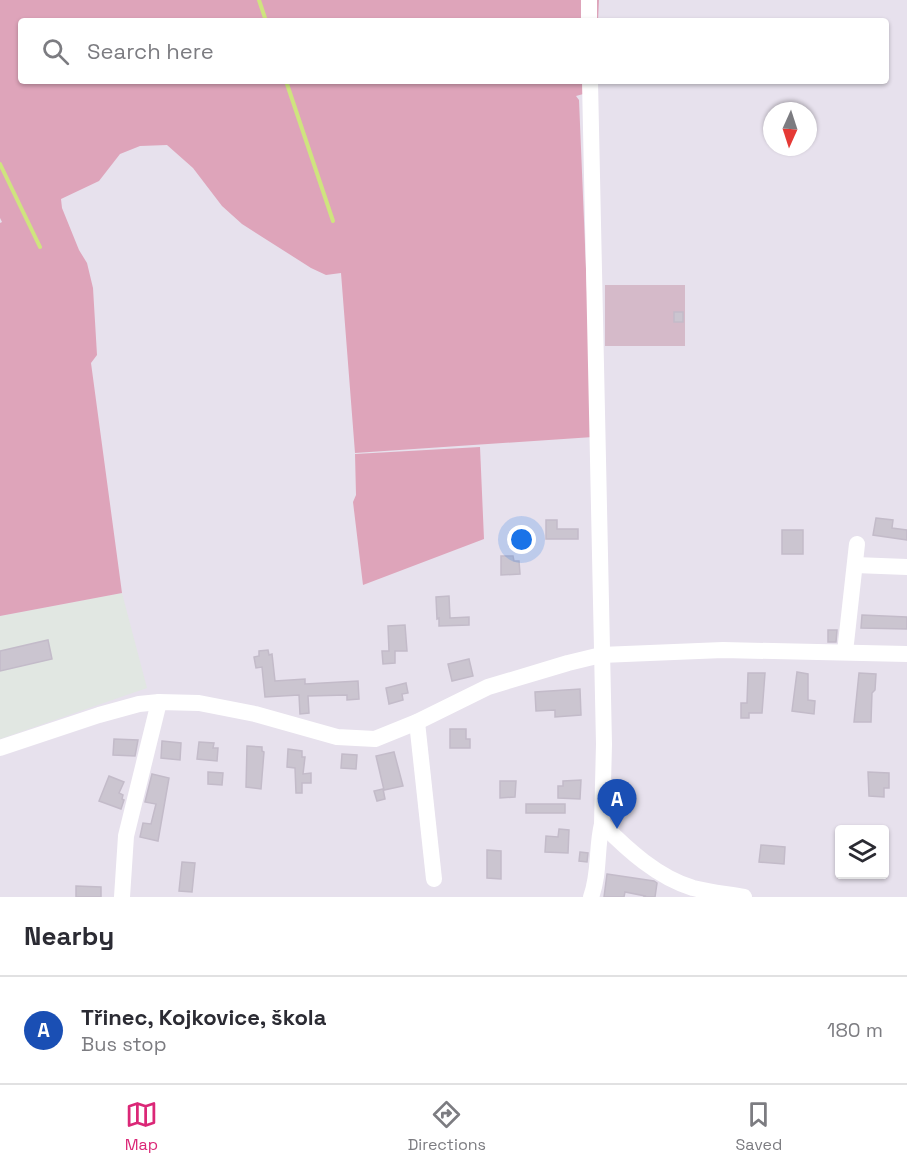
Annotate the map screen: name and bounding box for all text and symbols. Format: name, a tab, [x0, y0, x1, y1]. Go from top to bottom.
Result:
search box	[18, 18, 889, 84]
icon: search	[39, 35, 72, 68]
text: Search here	[87, 37, 214, 65]
north arrow	[763, 102, 817, 156]
your location	[507, 525, 536, 554]
pin: A	[598, 780, 636, 829]
map controls	[835, 825, 889, 879]
button: layers	[835, 825, 889, 879]
text: Nearby	[24, 919, 114, 953]
text: Třinec, Kojkovice, škola	[81, 1003, 326, 1031]
text: A	[37, 1017, 50, 1043]
text: 180 m	[827, 1017, 883, 1043]
text: Bus stop	[81, 1031, 167, 1057]
tab: Map	[125, 1098, 158, 1155]
tab: Directions	[408, 1098, 486, 1155]
tab: Saved	[736, 1098, 782, 1155]

